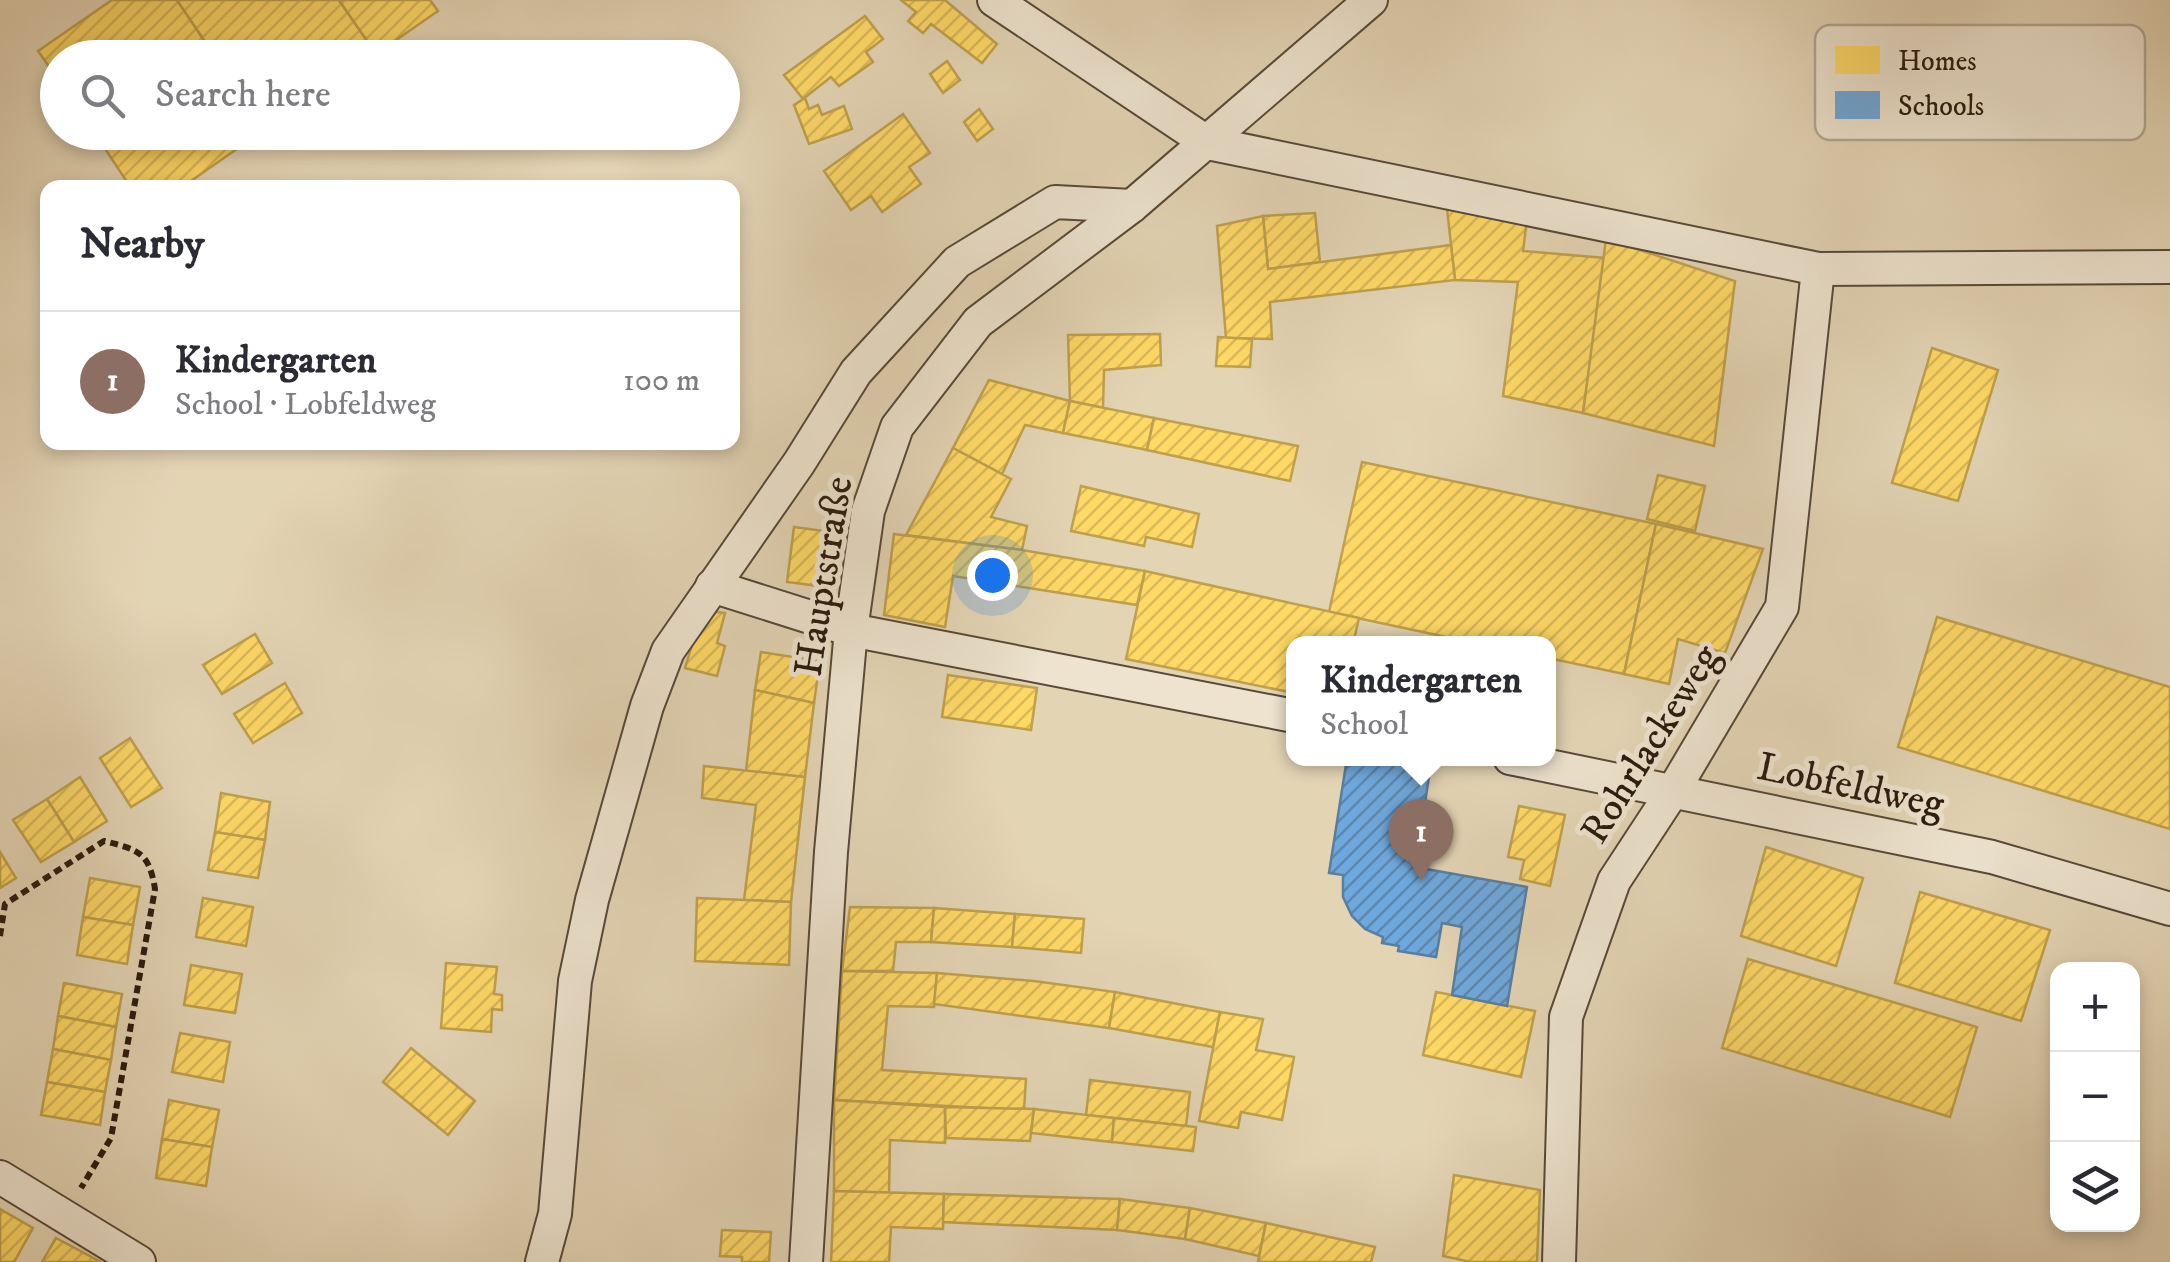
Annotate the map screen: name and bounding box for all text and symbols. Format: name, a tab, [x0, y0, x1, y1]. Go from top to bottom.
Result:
legend	[1815, 25, 2145, 140]
search box	[40, 40, 740, 150]
text: Homes	[1898, 44, 1977, 79]
icon: search	[75, 68, 130, 123]
text: Search here	[155, 71, 331, 119]
text: Schools	[1898, 89, 1984, 124]
text: Nearby	[80, 219, 204, 271]
text: Kindergarten	[175, 337, 377, 385]
text: 1	[107, 361, 118, 401]
text: 100 m	[623, 361, 700, 401]
text: School · Lobfeldweg	[175, 385, 436, 425]
street label: Hauptstraße	[785, 473, 865, 680]
your location	[967, 550, 1018, 601]
street label: Rohrlackeweg	[1571, 635, 1733, 853]
popup	[1286, 636, 1556, 766]
text: Kindergarten	[1320, 657, 1522, 705]
text: School	[1320, 705, 1408, 745]
street label: Lobfeldweg	[1753, 743, 1949, 831]
pin: 1	[1388, 798, 1454, 881]
map controls	[2050, 962, 2140, 1232]
button: +	[2050, 962, 2140, 1052]
button: −	[2050, 1052, 2140, 1142]
button: layers	[2050, 1142, 2140, 1232]

